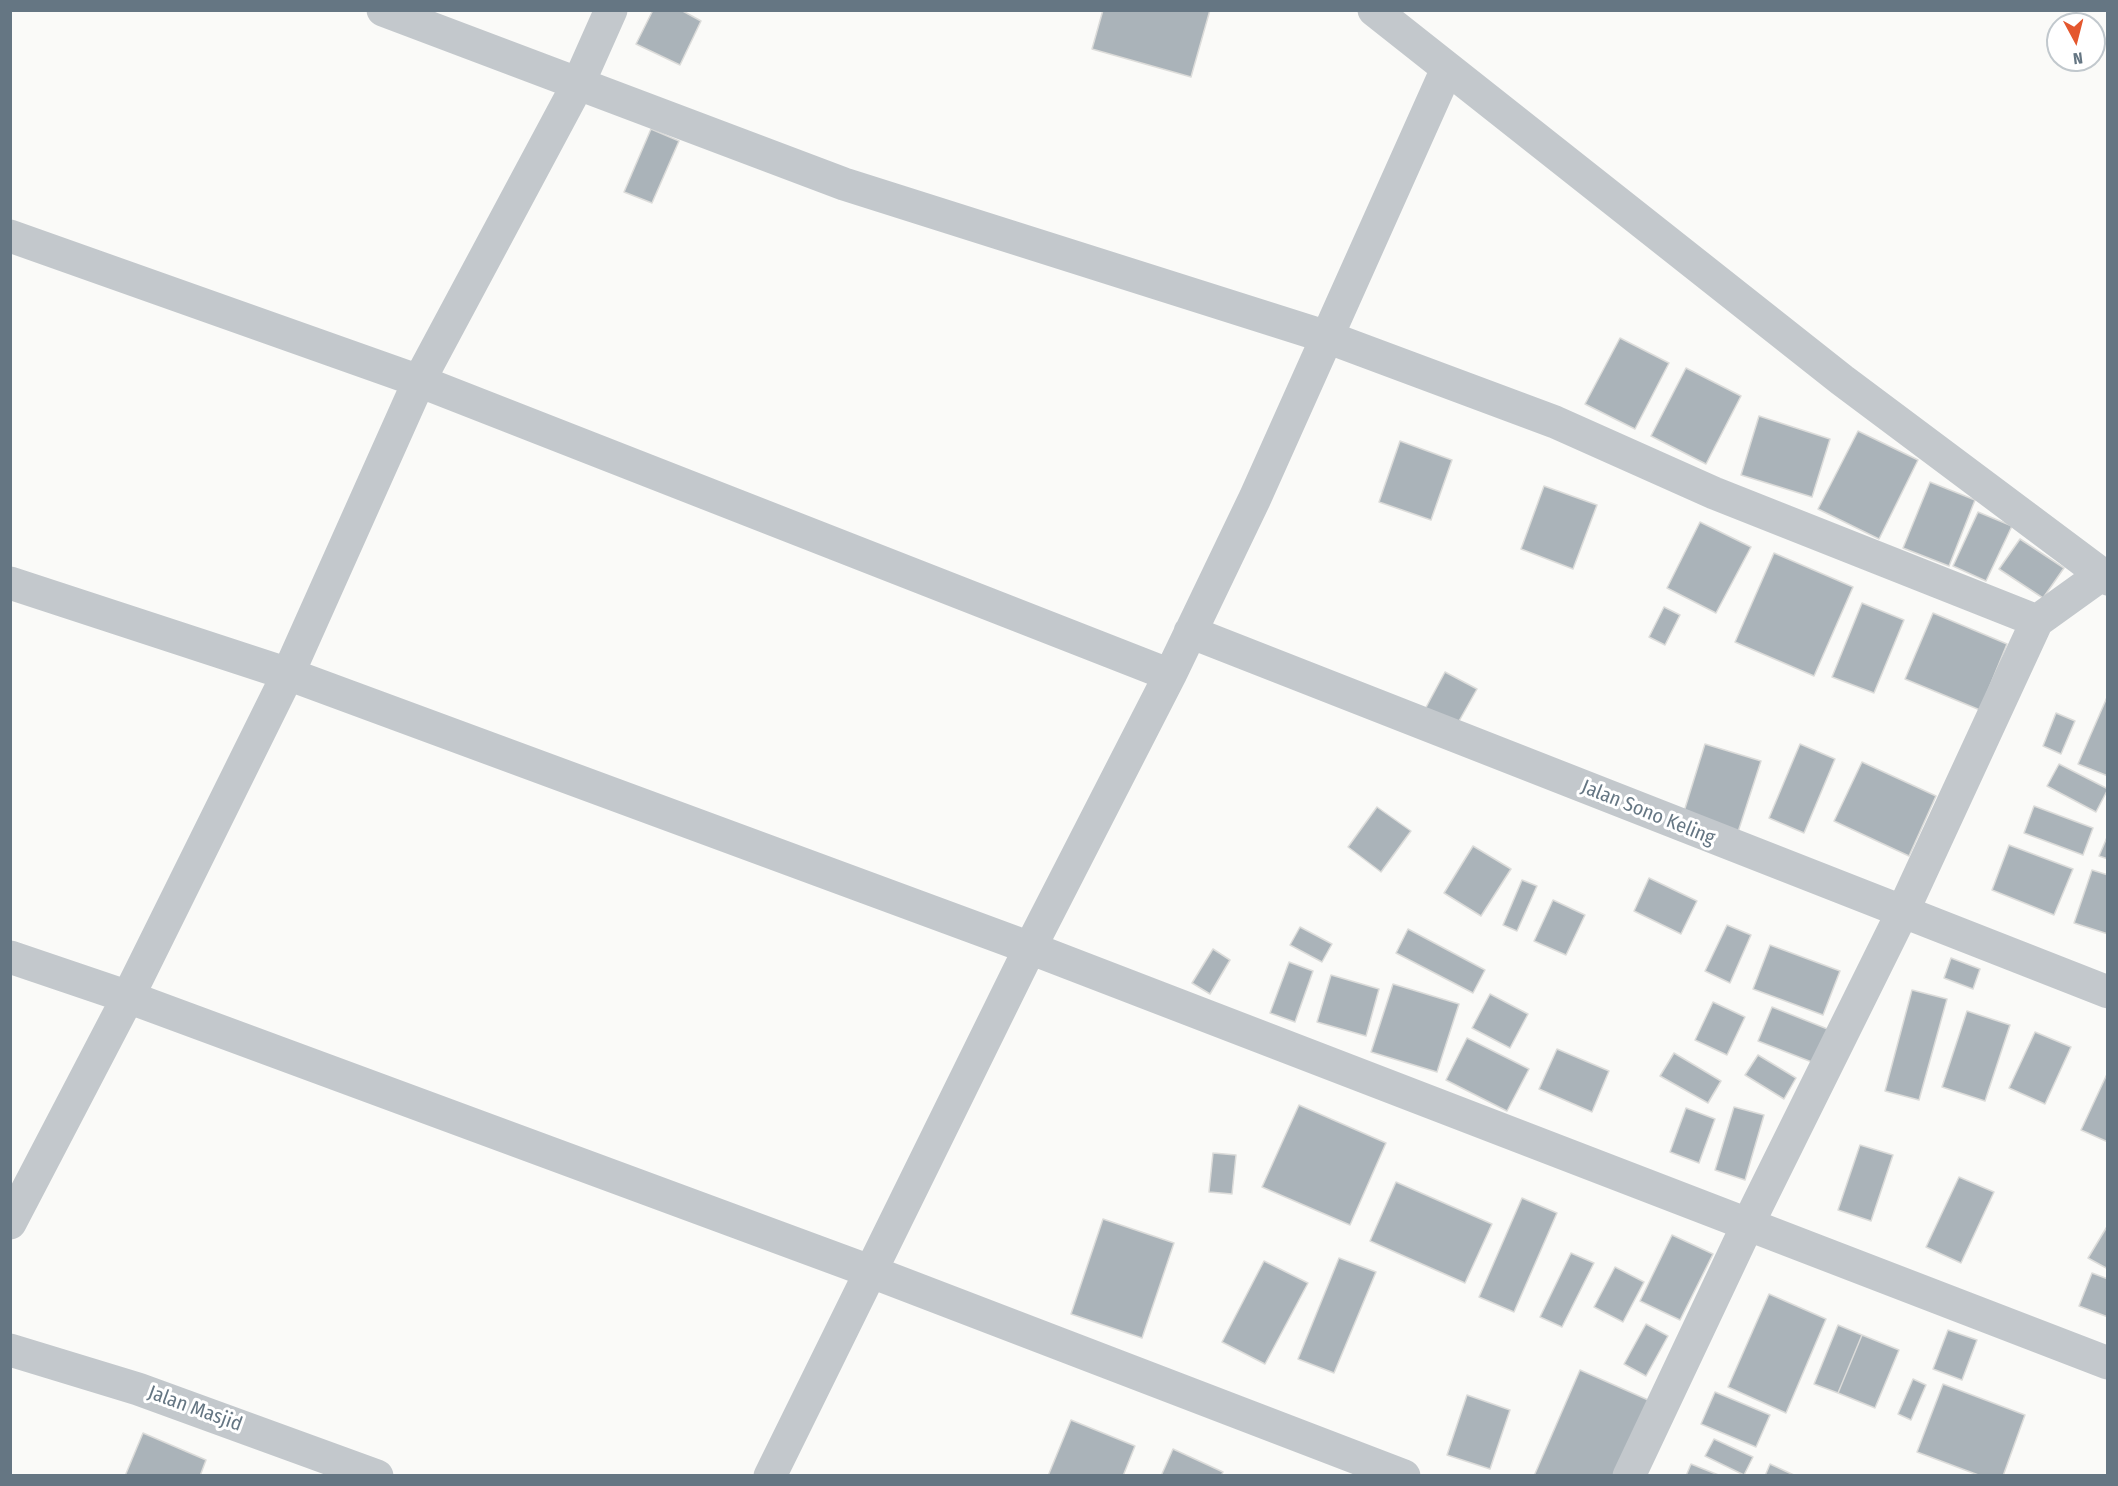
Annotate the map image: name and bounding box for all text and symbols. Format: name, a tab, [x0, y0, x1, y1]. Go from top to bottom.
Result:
north arrow	[2046, 12, 2106, 72]
text: N	[2072, 48, 2084, 68]
street label: Jalan Sono Keling	[1578, 775, 1718, 851]
street label: Jalan Masjid	[145, 1381, 245, 1437]

